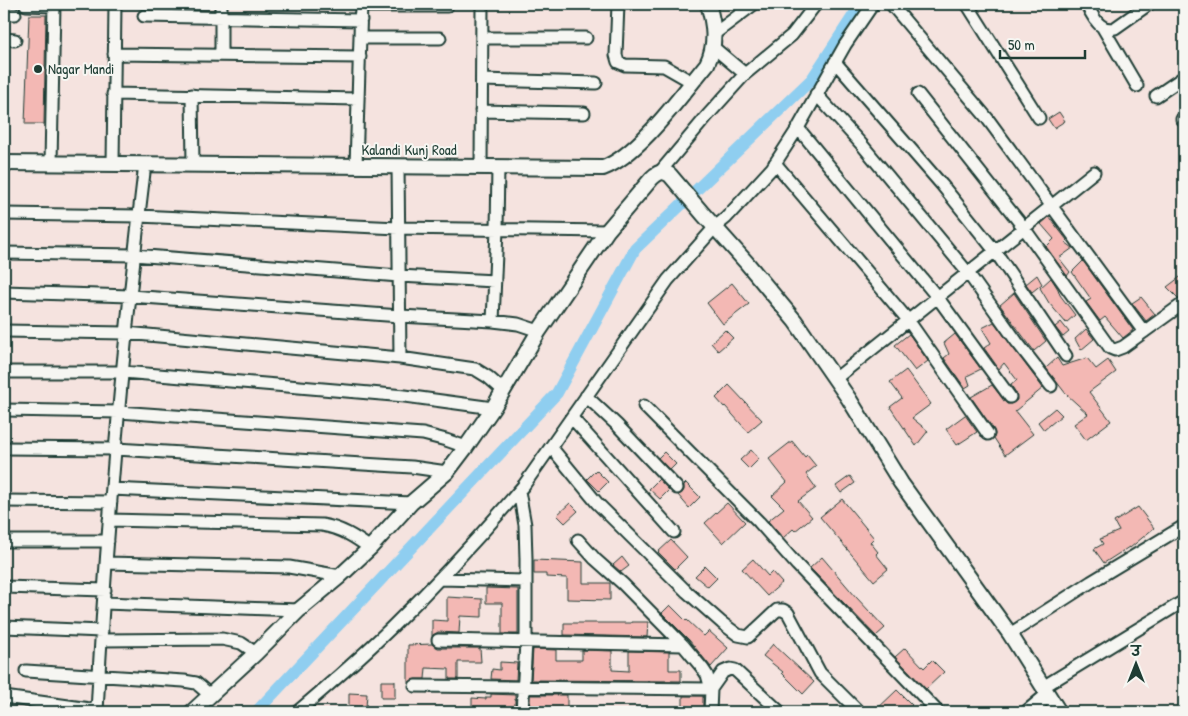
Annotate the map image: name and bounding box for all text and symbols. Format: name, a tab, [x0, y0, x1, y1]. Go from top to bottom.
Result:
scale bar	[1000, 28, 1086, 60]
text: 50 m	[1008, 34, 1035, 55]
place label: Nagar Mandi	[48, 58, 114, 79]
marker: Nagar Mandi	[32, 63, 44, 75]
street label: Kalandi Kunj Road	[361, 139, 457, 160]
north arrow	[1110, 638, 1160, 688]
text: उ	[1129, 641, 1142, 660]

